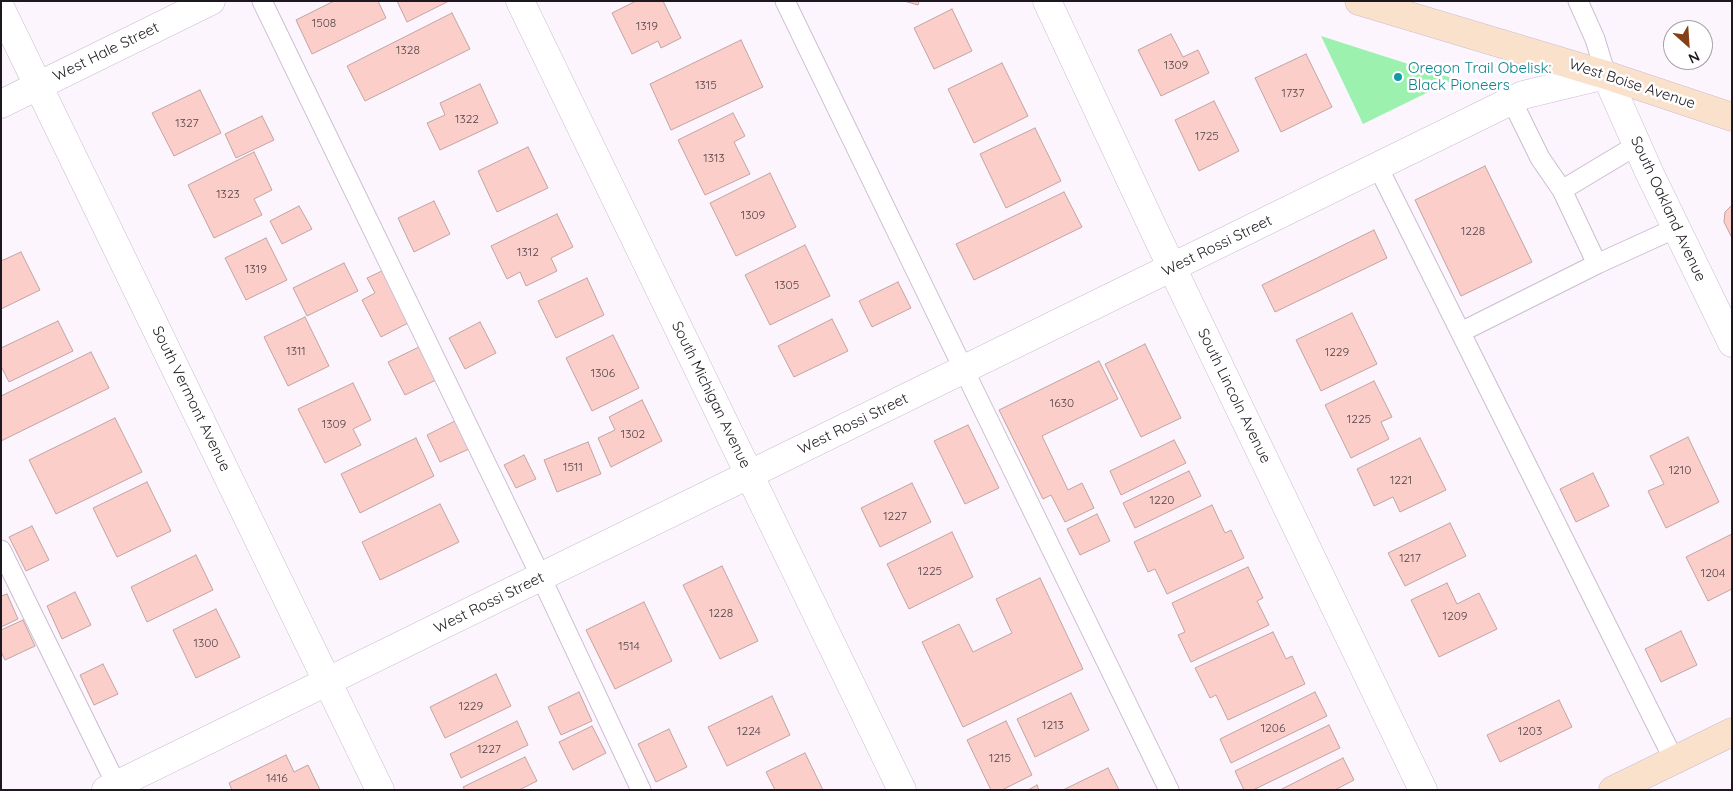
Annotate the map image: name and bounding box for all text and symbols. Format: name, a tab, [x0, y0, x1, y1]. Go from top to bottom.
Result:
house number: 1508	[312, 16, 336, 30]
street label: West Hale Street	[50, 19, 162, 85]
house number: 1319	[636, 19, 658, 33]
north arrow	[1663, 20, 1713, 70]
house number: 1328	[396, 43, 420, 57]
text: N	[1686, 47, 1703, 68]
street label: West Boise Avenue	[1567, 55, 1697, 113]
house number: 1309	[1164, 58, 1188, 72]
place label: Oregon Trail Obelisk: Black Pioneers	[1408, 59, 1551, 94]
marker: Oregon Trail Obelisk: Black Pioneers	[1392, 71, 1404, 83]
house number: 1315	[695, 78, 717, 92]
house number: 1737	[1281, 86, 1305, 100]
house number: 1322	[455, 112, 479, 126]
house number: 1327	[175, 116, 199, 130]
house number: 1725	[1195, 129, 1219, 143]
street label: South Oakland Avenue	[1626, 134, 1710, 284]
house number: 1313	[703, 151, 725, 165]
house number: 1323	[216, 187, 240, 201]
house number: 1309	[741, 208, 765, 222]
street label: West Rossi Street	[1159, 212, 1275, 280]
house number: 1228	[1461, 224, 1485, 238]
house number: 1312	[517, 245, 539, 259]
house number: 1319	[245, 262, 267, 276]
house number: 1305	[775, 278, 799, 292]
street label: South Michigan Avenue	[668, 319, 754, 471]
street label: South Vermont Avenue	[148, 323, 234, 475]
street label: South Lincoln Avenue	[1193, 326, 1275, 466]
house number: 1311	[286, 344, 306, 358]
house number: 1229	[1325, 345, 1349, 359]
house number: 1306	[591, 366, 615, 380]
street label: West Rossi Street	[795, 390, 911, 458]
house number: 1630	[1050, 396, 1074, 410]
house number: 1225	[1347, 412, 1371, 426]
house number: 1309	[322, 417, 346, 431]
house number: 1302	[621, 427, 645, 441]
house number: 1511	[563, 460, 583, 474]
house number: 1210	[1669, 463, 1691, 477]
house number: 1221	[1390, 473, 1412, 487]
house number: 1220	[1150, 493, 1174, 507]
house number: 1227	[883, 509, 907, 523]
house number: 1217	[1399, 551, 1421, 565]
house number: 1225	[918, 564, 942, 578]
house number: 1204	[1701, 566, 1725, 580]
street label: West Rossi Street	[431, 569, 547, 637]
house number: 1228	[709, 606, 733, 620]
house number: 1209	[1443, 609, 1467, 623]
house number: 1300	[193, 636, 219, 650]
house number: 1514	[618, 639, 640, 653]
house number: 1229	[459, 699, 483, 713]
house number: 1213	[1042, 718, 1064, 732]
house number: 1206	[1261, 721, 1285, 735]
house number: 1224	[737, 724, 761, 738]
house number: 1203	[1518, 724, 1542, 738]
house number: 1227	[477, 742, 501, 756]
house number: 1215	[989, 751, 1011, 765]
house number: 1416	[266, 771, 288, 785]

